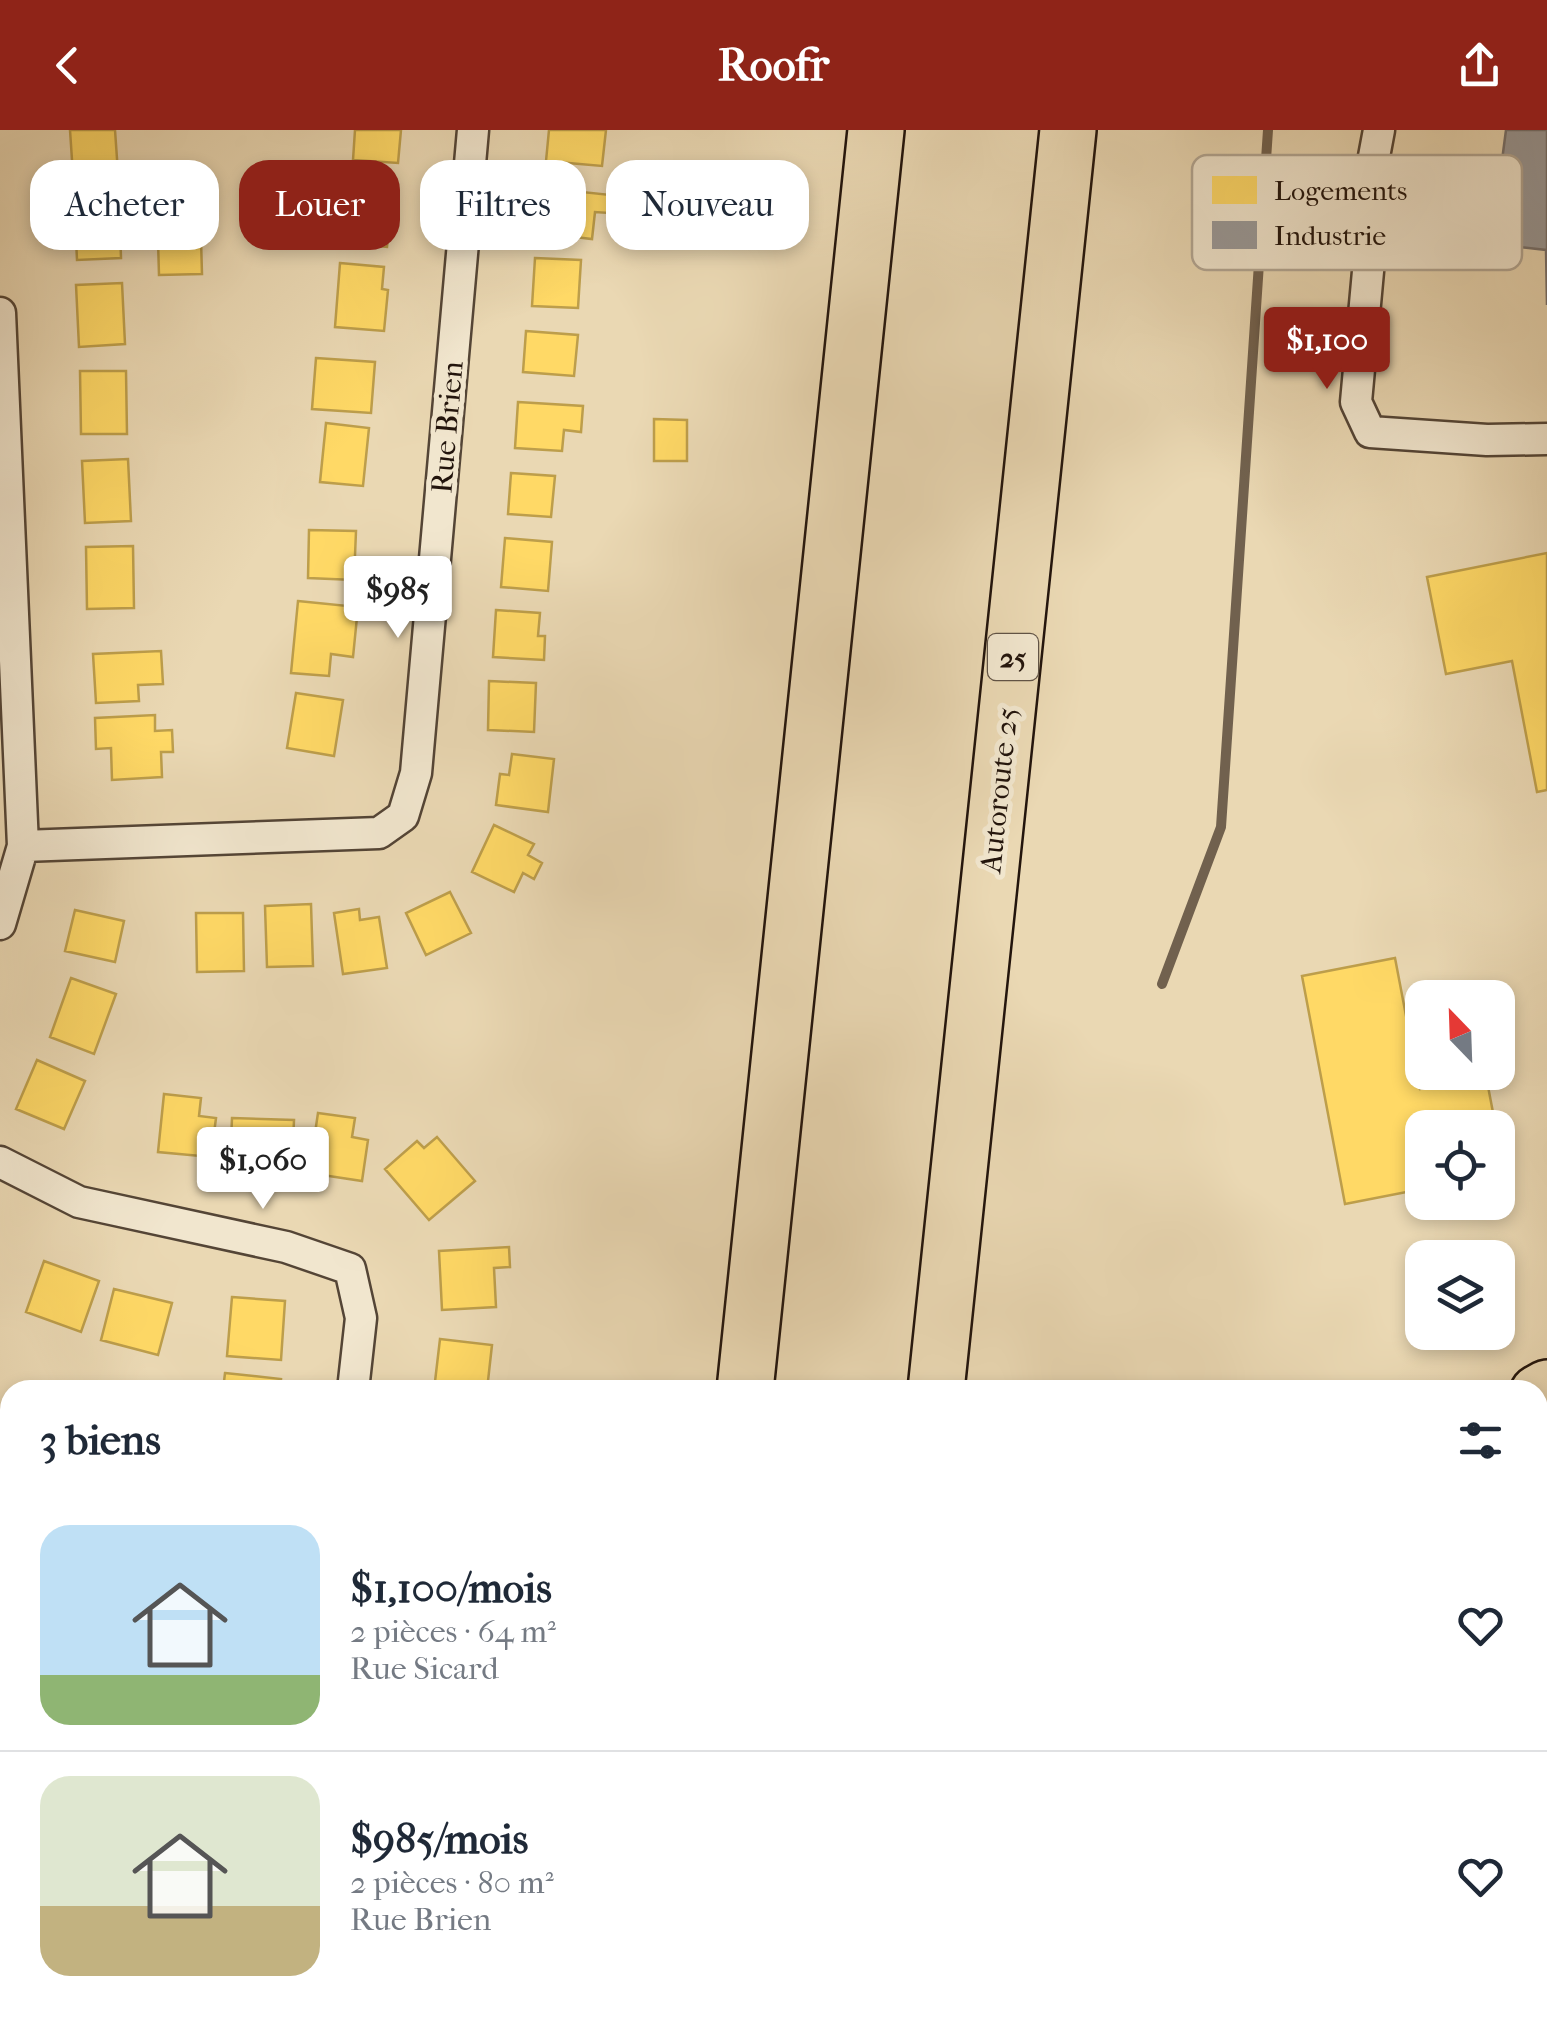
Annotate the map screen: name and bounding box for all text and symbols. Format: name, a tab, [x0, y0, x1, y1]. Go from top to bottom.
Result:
icon: back	[40, 38, 95, 93]
icon: share	[1452, 38, 1507, 93]
text: Roofr	[718, 39, 829, 92]
legend	[1192, 155, 1522, 270]
chip: Acheter	[30, 160, 219, 250]
chip: Louer	[239, 160, 400, 250]
chip: Filtres	[420, 160, 586, 250]
chip: Nouveau	[606, 160, 809, 250]
text: Logements	[1274, 174, 1407, 207]
text: Industrie	[1274, 219, 1386, 252]
pin: $1,100	[1246, 307, 1408, 392]
text: $1,100	[1286, 321, 1368, 358]
street label: Rue Brien	[424, 359, 471, 495]
pin: $985	[339, 556, 457, 641]
text: $985	[366, 570, 430, 607]
road number: 25	[988, 634, 1038, 680]
street label: Autoroute 25	[973, 705, 1026, 876]
north arrow	[1405, 980, 1515, 1090]
map controls	[1405, 980, 1515, 1350]
button: locate	[1405, 1110, 1515, 1220]
pin: $1,060	[182, 1127, 344, 1212]
text: $1,060	[219, 1141, 307, 1178]
button: layers	[1405, 1240, 1515, 1350]
icon: filters	[1453, 1413, 1508, 1468]
text: 3 biens	[40, 1416, 161, 1465]
text: $1,100/mois	[350, 1564, 552, 1613]
icon: home	[120, 1565, 240, 1685]
icon: heart	[1453, 1598, 1508, 1653]
text: 2 pièces · 64 m²	[350, 1613, 556, 1650]
text: Rue Sicard	[350, 1650, 499, 1687]
text: $985/mois	[350, 1815, 528, 1864]
icon: home	[120, 1816, 240, 1936]
icon: heart	[1453, 1849, 1508, 1904]
text: 2 pièces · 80 m²	[350, 1864, 554, 1901]
text: Rue Brien	[350, 1901, 491, 1938]

